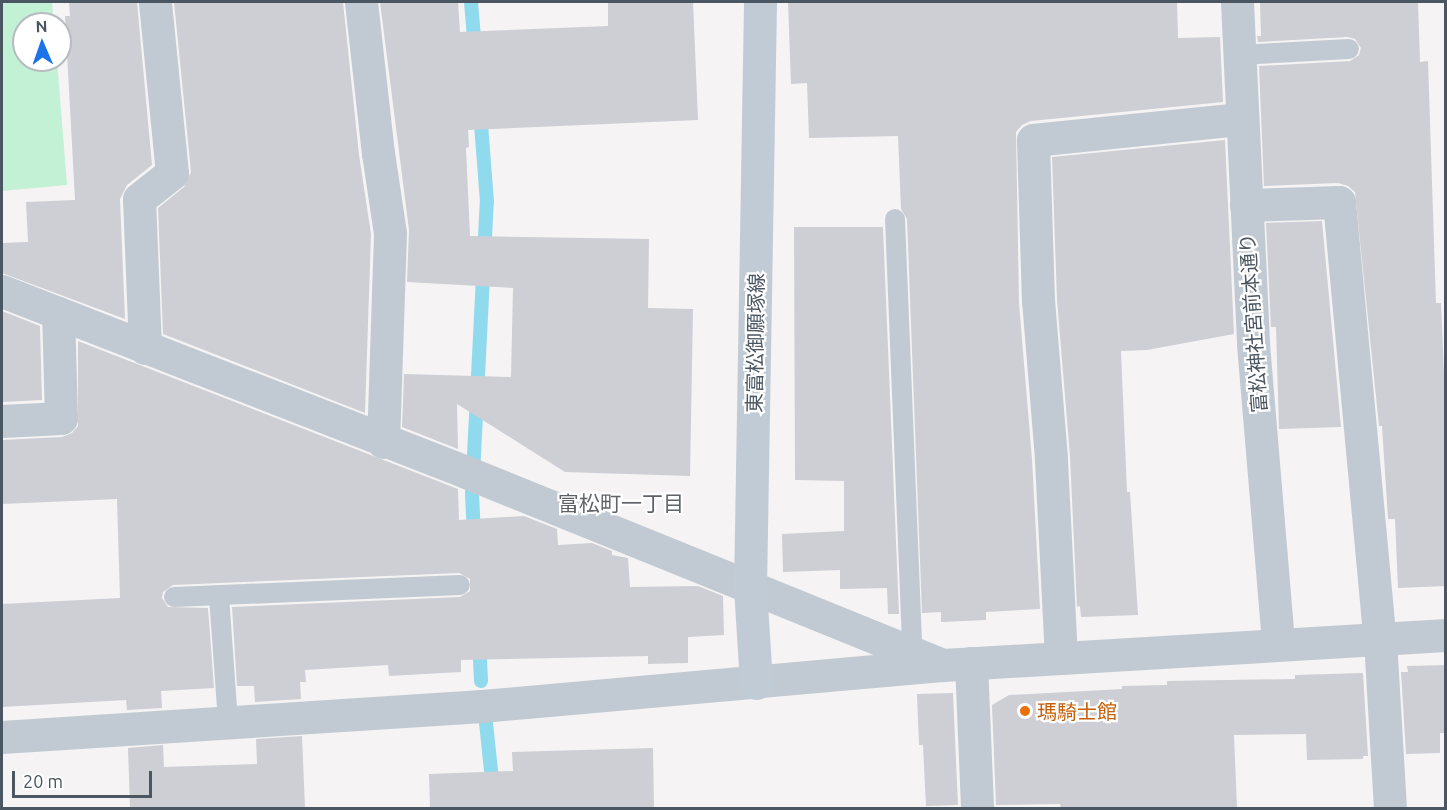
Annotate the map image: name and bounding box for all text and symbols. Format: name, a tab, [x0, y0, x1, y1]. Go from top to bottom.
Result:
north arrow	[12, 12, 72, 72]
text: N	[35, 17, 48, 35]
street label: 富松神社宮前本通り	[1235, 232, 1271, 414]
street label: 東富松御願塚線	[742, 273, 768, 413]
district label: 富松町一丁目	[558, 490, 684, 516]
place label: 瑪騎士館	[1037, 699, 1117, 723]
marker: 瑪騎士館	[1018, 704, 1032, 718]
scale bar	[15, 759, 154, 797]
text: 20 m	[23, 771, 63, 791]

